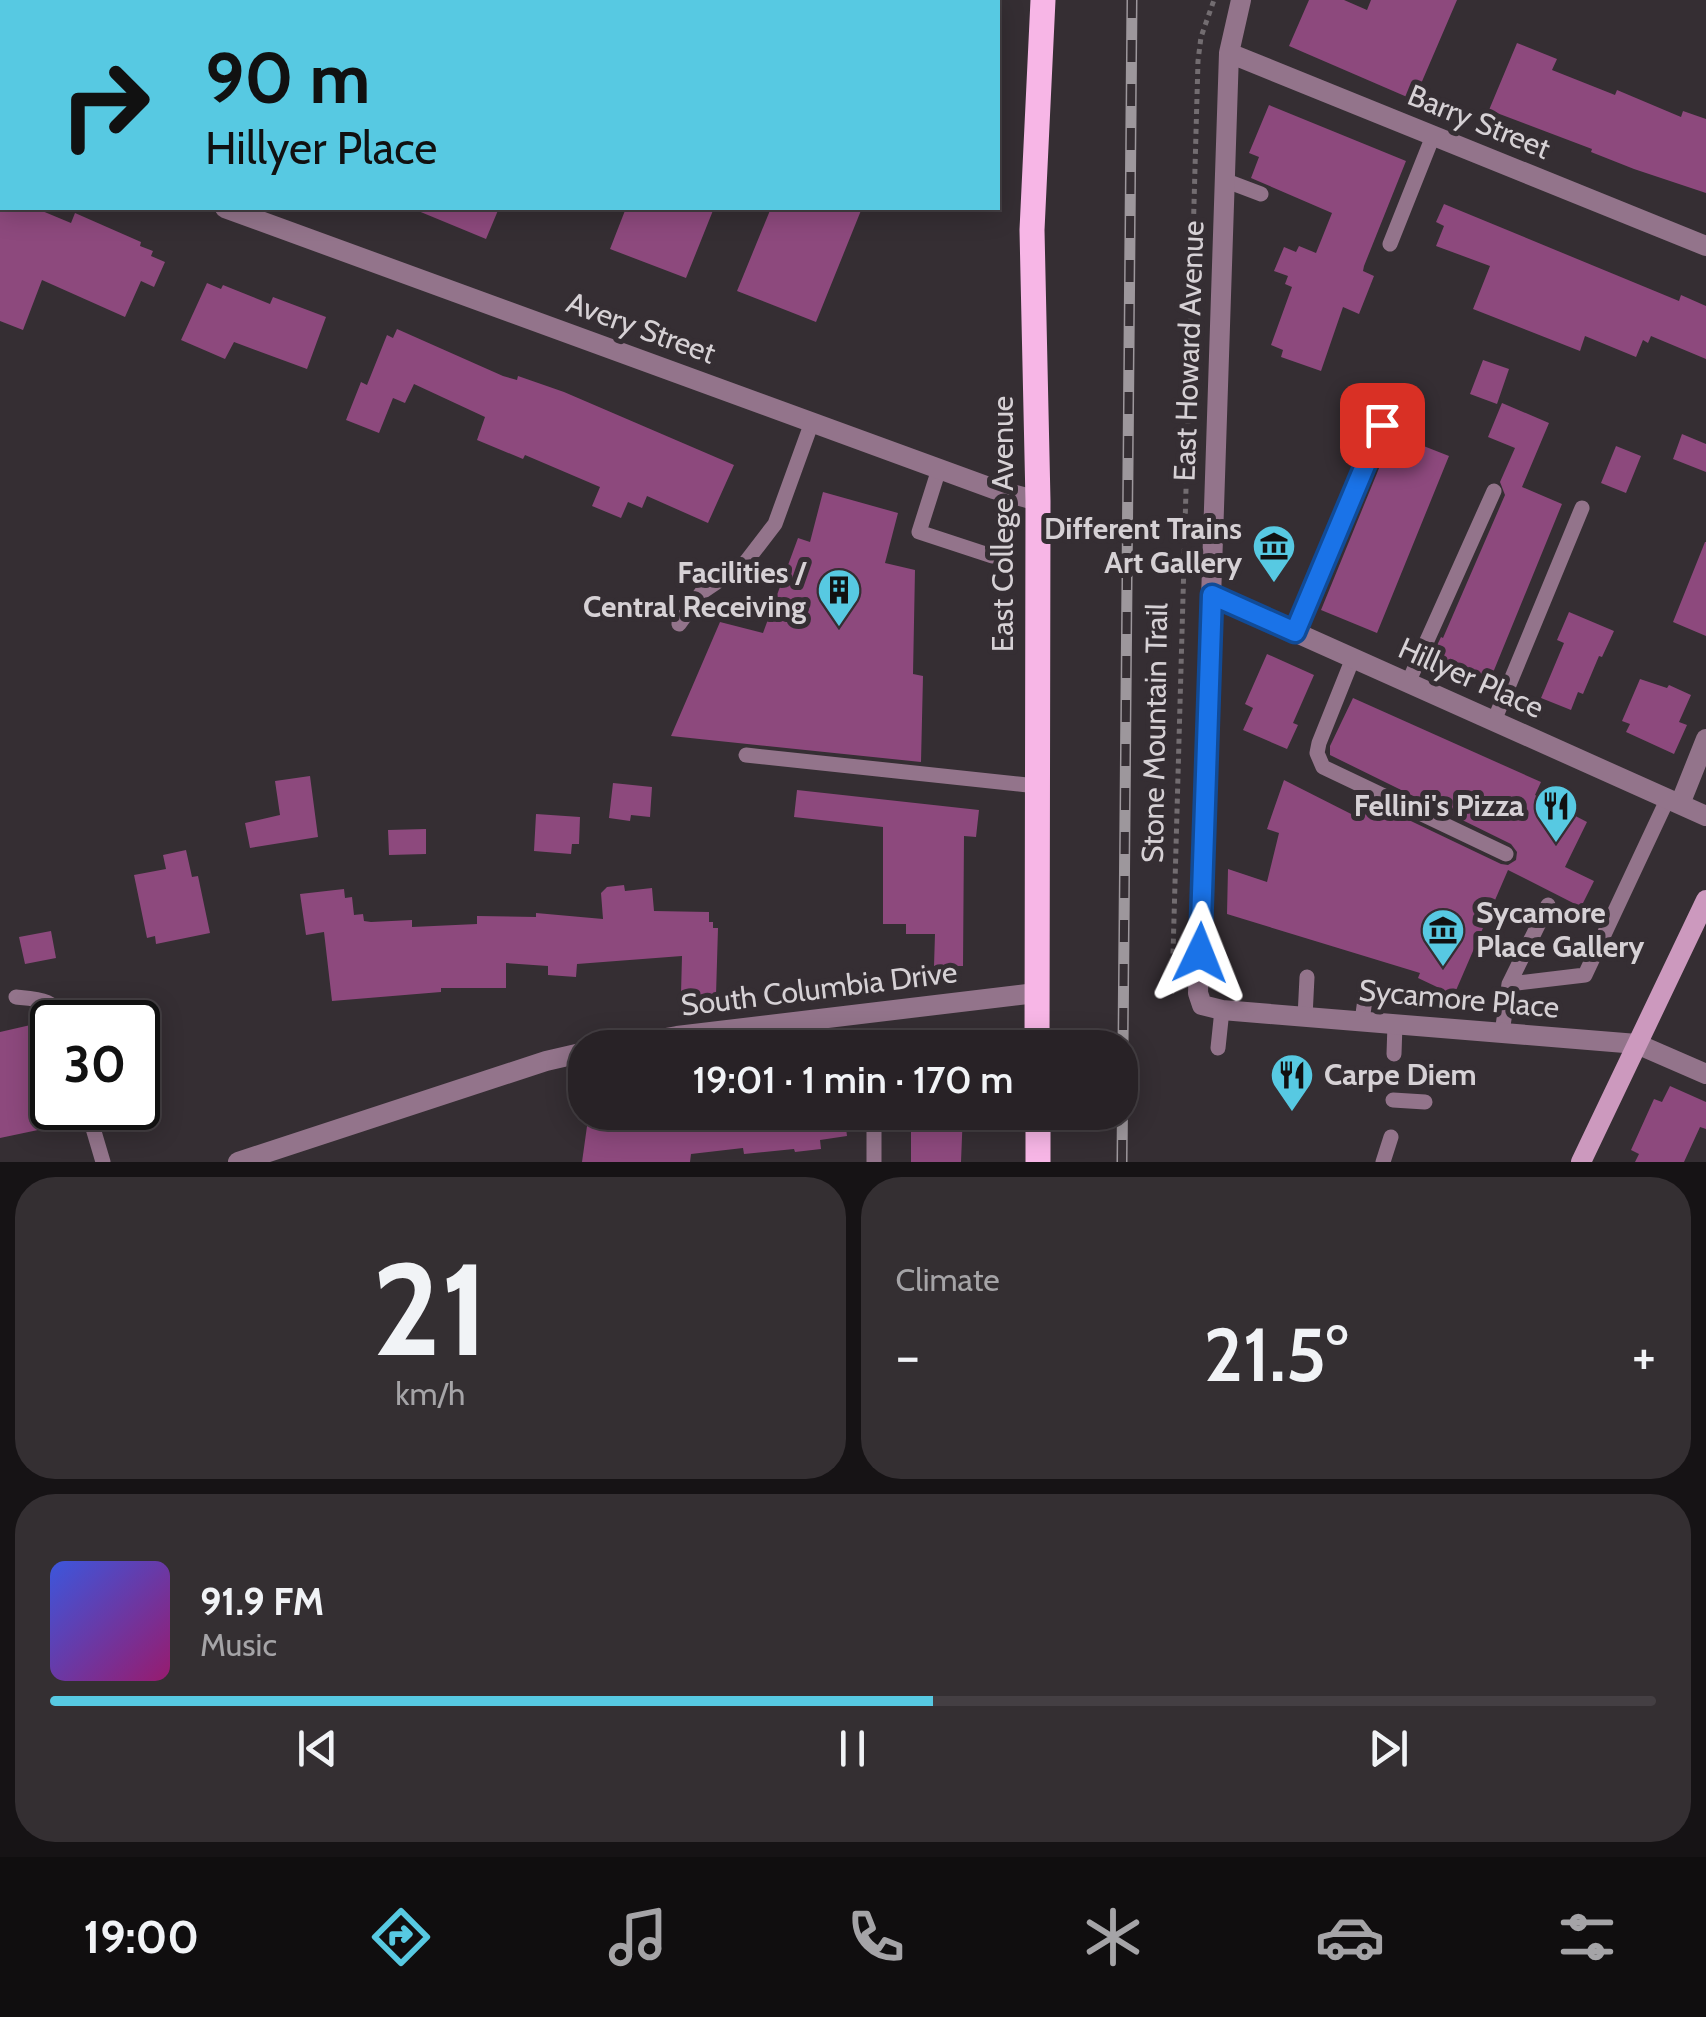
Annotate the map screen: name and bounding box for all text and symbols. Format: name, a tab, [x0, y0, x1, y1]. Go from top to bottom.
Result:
text: 90 m	[205, 35, 370, 121]
icon: right	[40, 40, 170, 170]
street label: Barry Street	[1403, 76, 1556, 167]
text: Hillyer Place	[205, 121, 437, 175]
street label: East Howard Avenue	[1165, 220, 1212, 482]
street label: Avery Street	[562, 284, 721, 372]
pin	[1340, 383, 1425, 468]
street label: East College Avenue	[984, 396, 1021, 652]
icon: arrive	[1355, 398, 1410, 453]
place label: Different Trains Art Gallery	[1044, 510, 1243, 581]
museum icon: Different Trains Art Gallery	[1251, 523, 1297, 584]
place label: Facilities / Central Receiving	[583, 554, 807, 625]
building icon: Facilities / Central Receiving	[816, 567, 862, 628]
street label: Stone Mountain Trail	[1134, 603, 1175, 863]
street label: Hillyer Place	[1393, 629, 1549, 726]
restaurant icon: Fellini's Pizza	[1533, 783, 1579, 844]
place label: Fellini's Pizza	[1354, 787, 1524, 824]
place label: Sycamore Place Gallery	[1476, 894, 1645, 965]
position arrow	[1148, 901, 1252, 1005]
museum icon: Sycamore Place Gallery	[1420, 907, 1466, 968]
street label: South Columbia Drive	[679, 953, 959, 1024]
street label: Sycamore Place	[1357, 971, 1561, 1026]
speed limit sign: 30	[30, 1000, 160, 1130]
restaurant icon: Carpe Diem	[1269, 1052, 1315, 1113]
text: 19:01 · 1 min · 170 m	[693, 1056, 1013, 1103]
place label: Carpe Diem	[1324, 1056, 1477, 1093]
text: 21	[372, 1230, 489, 1388]
text: Climate	[896, 1260, 1000, 1299]
text: 21.5°	[1204, 1309, 1348, 1400]
text: −	[896, 1322, 920, 1389]
text: +	[1632, 1322, 1656, 1389]
text: km/h	[395, 1374, 465, 1413]
text: 91.9 FM	[200, 1578, 324, 1625]
text: Music	[200, 1625, 277, 1664]
icon: previous	[290, 1721, 345, 1776]
icon: pause	[825, 1721, 880, 1776]
icon: next	[1361, 1721, 1416, 1776]
icon: directions	[366, 1902, 436, 1972]
icon: music	[603, 1902, 673, 1972]
icon: phone	[841, 1902, 911, 1972]
icon: climate	[1078, 1902, 1148, 1972]
icon: car	[1315, 1902, 1385, 1972]
icon: filters	[1552, 1902, 1622, 1972]
text: 19:00	[84, 1910, 199, 1964]

